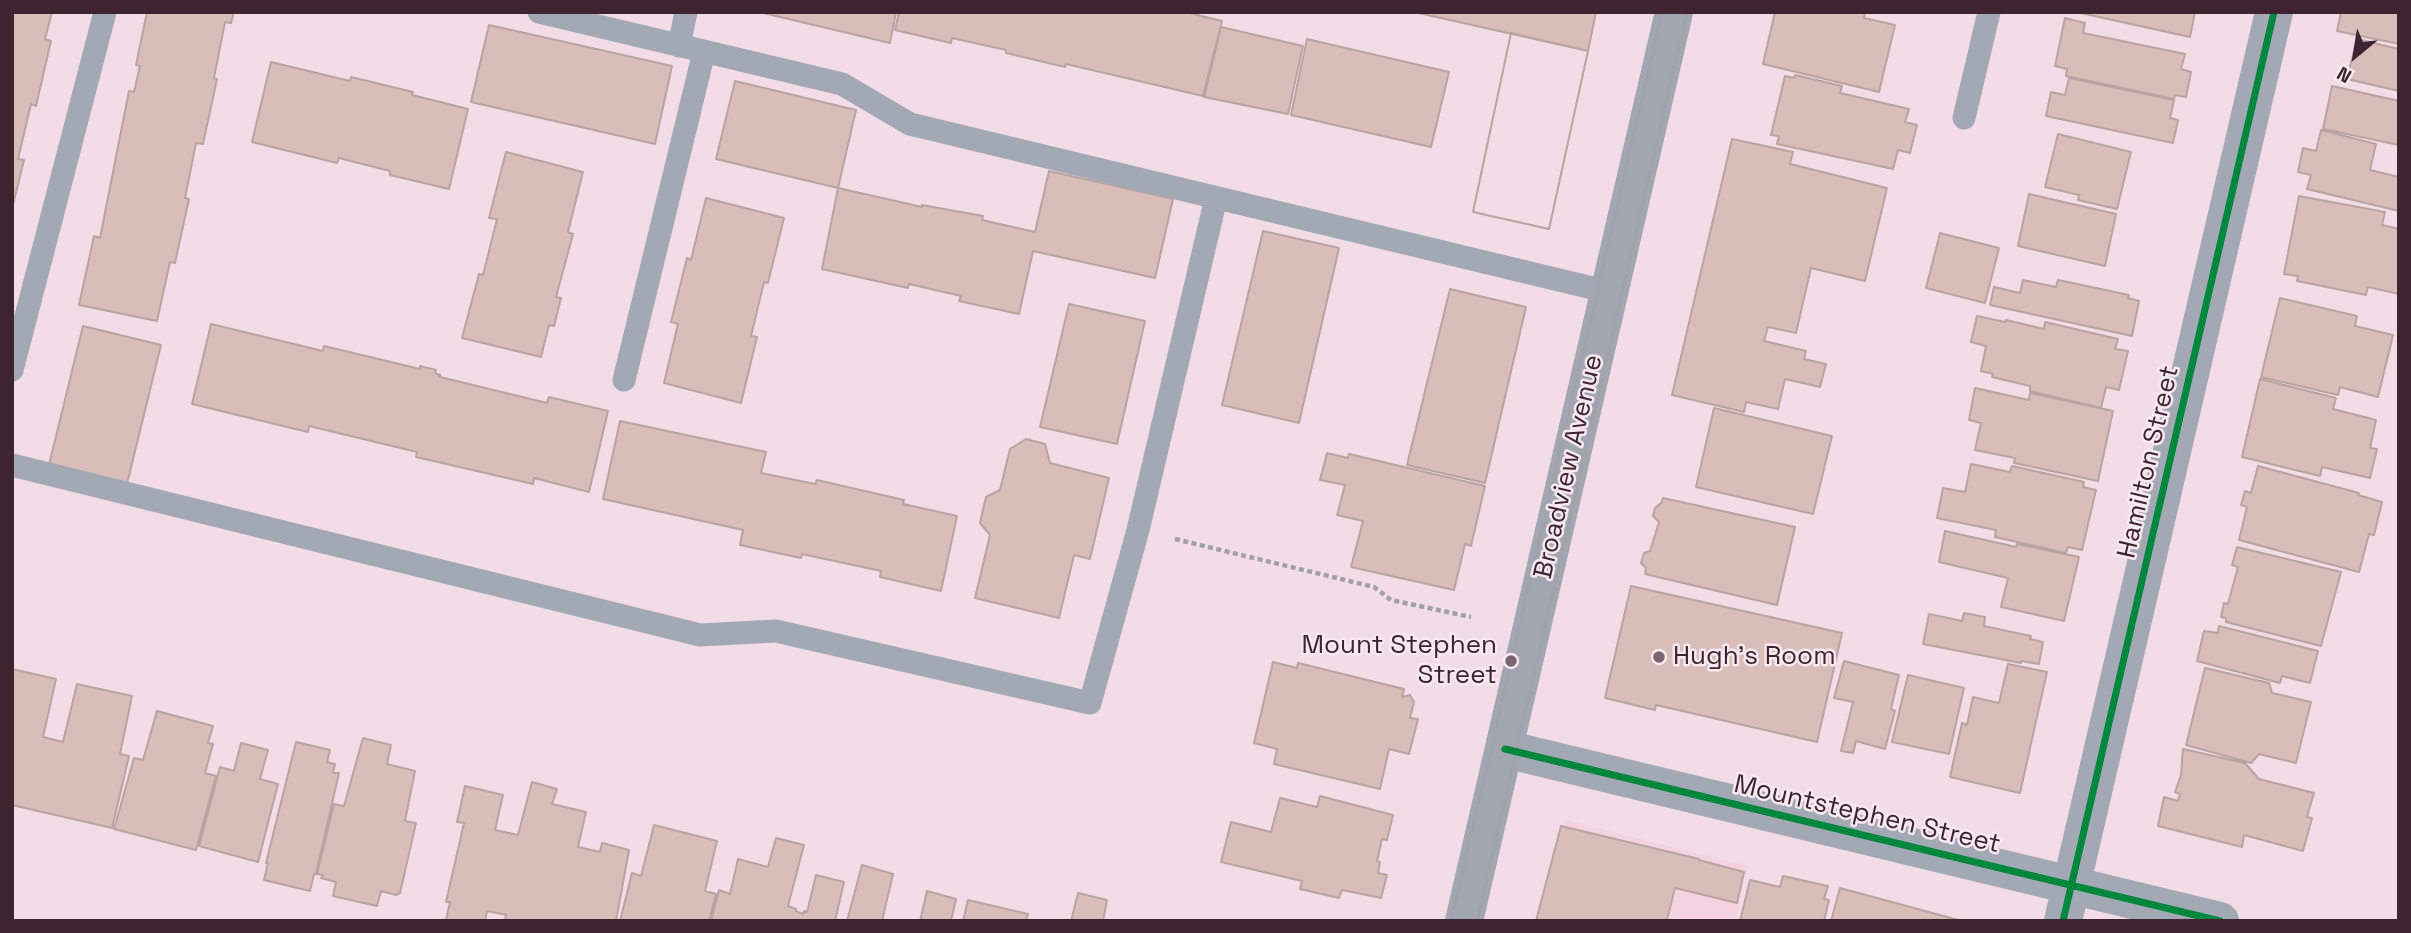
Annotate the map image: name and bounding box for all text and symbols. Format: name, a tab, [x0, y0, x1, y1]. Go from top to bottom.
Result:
north arrow	[2320, 21, 2390, 91]
text: N	[2332, 61, 2356, 89]
street label: Broadview Avenue	[1528, 352, 1610, 582]
street label: Hamilton Street	[2112, 363, 2186, 561]
place label: Mount Stephen Street	[1301, 630, 1497, 692]
place label: Hugh's Room	[1673, 641, 1836, 673]
marker: Hugh's Room	[1651, 649, 1667, 665]
marker: Mount Stephen Street	[1503, 653, 1519, 669]
street label: Mountstephen Street	[1731, 769, 2003, 861]

